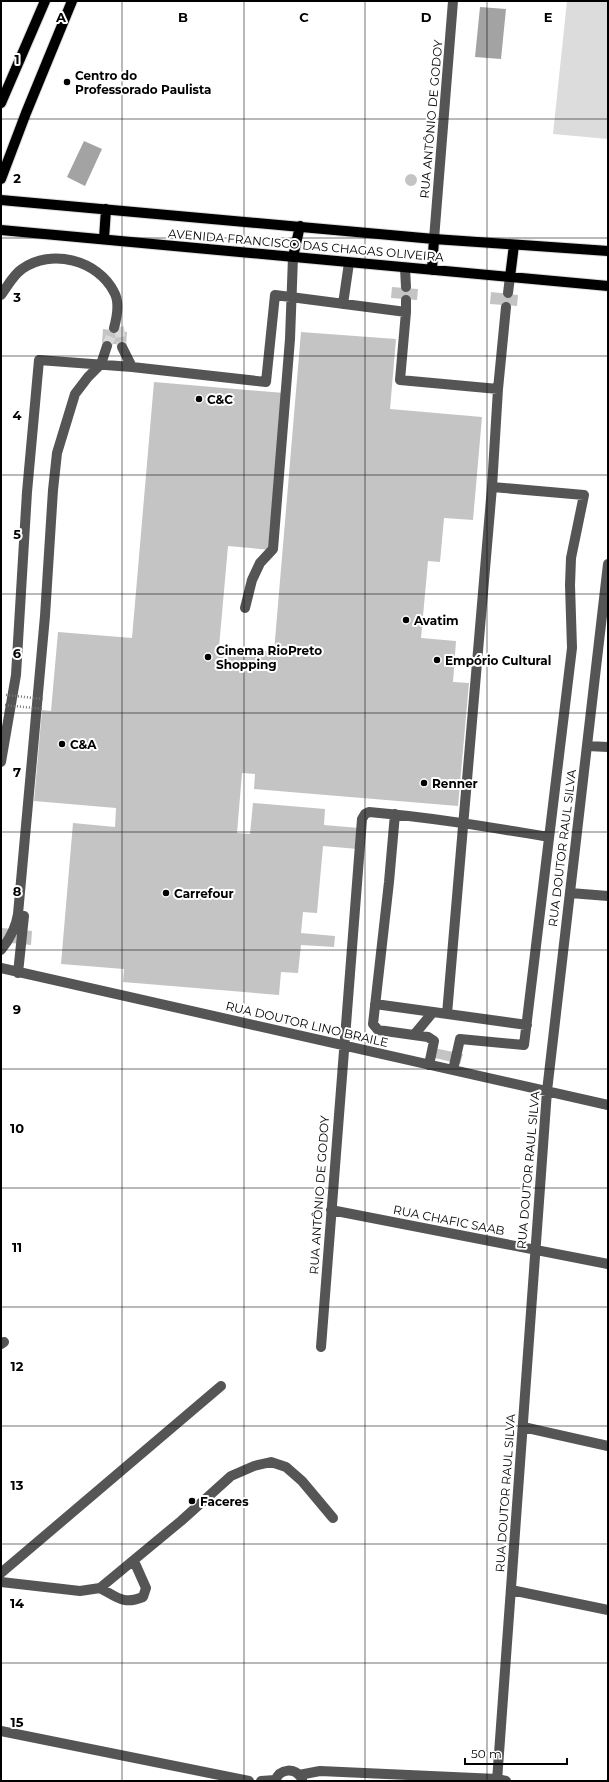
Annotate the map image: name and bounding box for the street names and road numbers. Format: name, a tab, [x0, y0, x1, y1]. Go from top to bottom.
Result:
street label: RUA ANTÔNIO DE GODOY	[417, 39, 445, 199]
street label: AVENIDA FRANCISCO DAS CHAGAS OLIVEIRA	[168, 225, 445, 265]
street label: RUA DOUTOR RAUL SILVA	[545, 768, 579, 928]
street label: RUA DOUTOR LINO BRAILE	[224, 998, 390, 1050]
street label: RUA DOUTOR RAUL SILVA	[514, 1090, 542, 1250]
street label: RUA ANTÔNIO DE GODOY	[306, 1115, 332, 1275]
street label: RUA CHAFIC SAAB	[392, 1202, 506, 1238]
street label: RUA DOUTOR RAUL SILVA	[492, 1413, 518, 1573]

